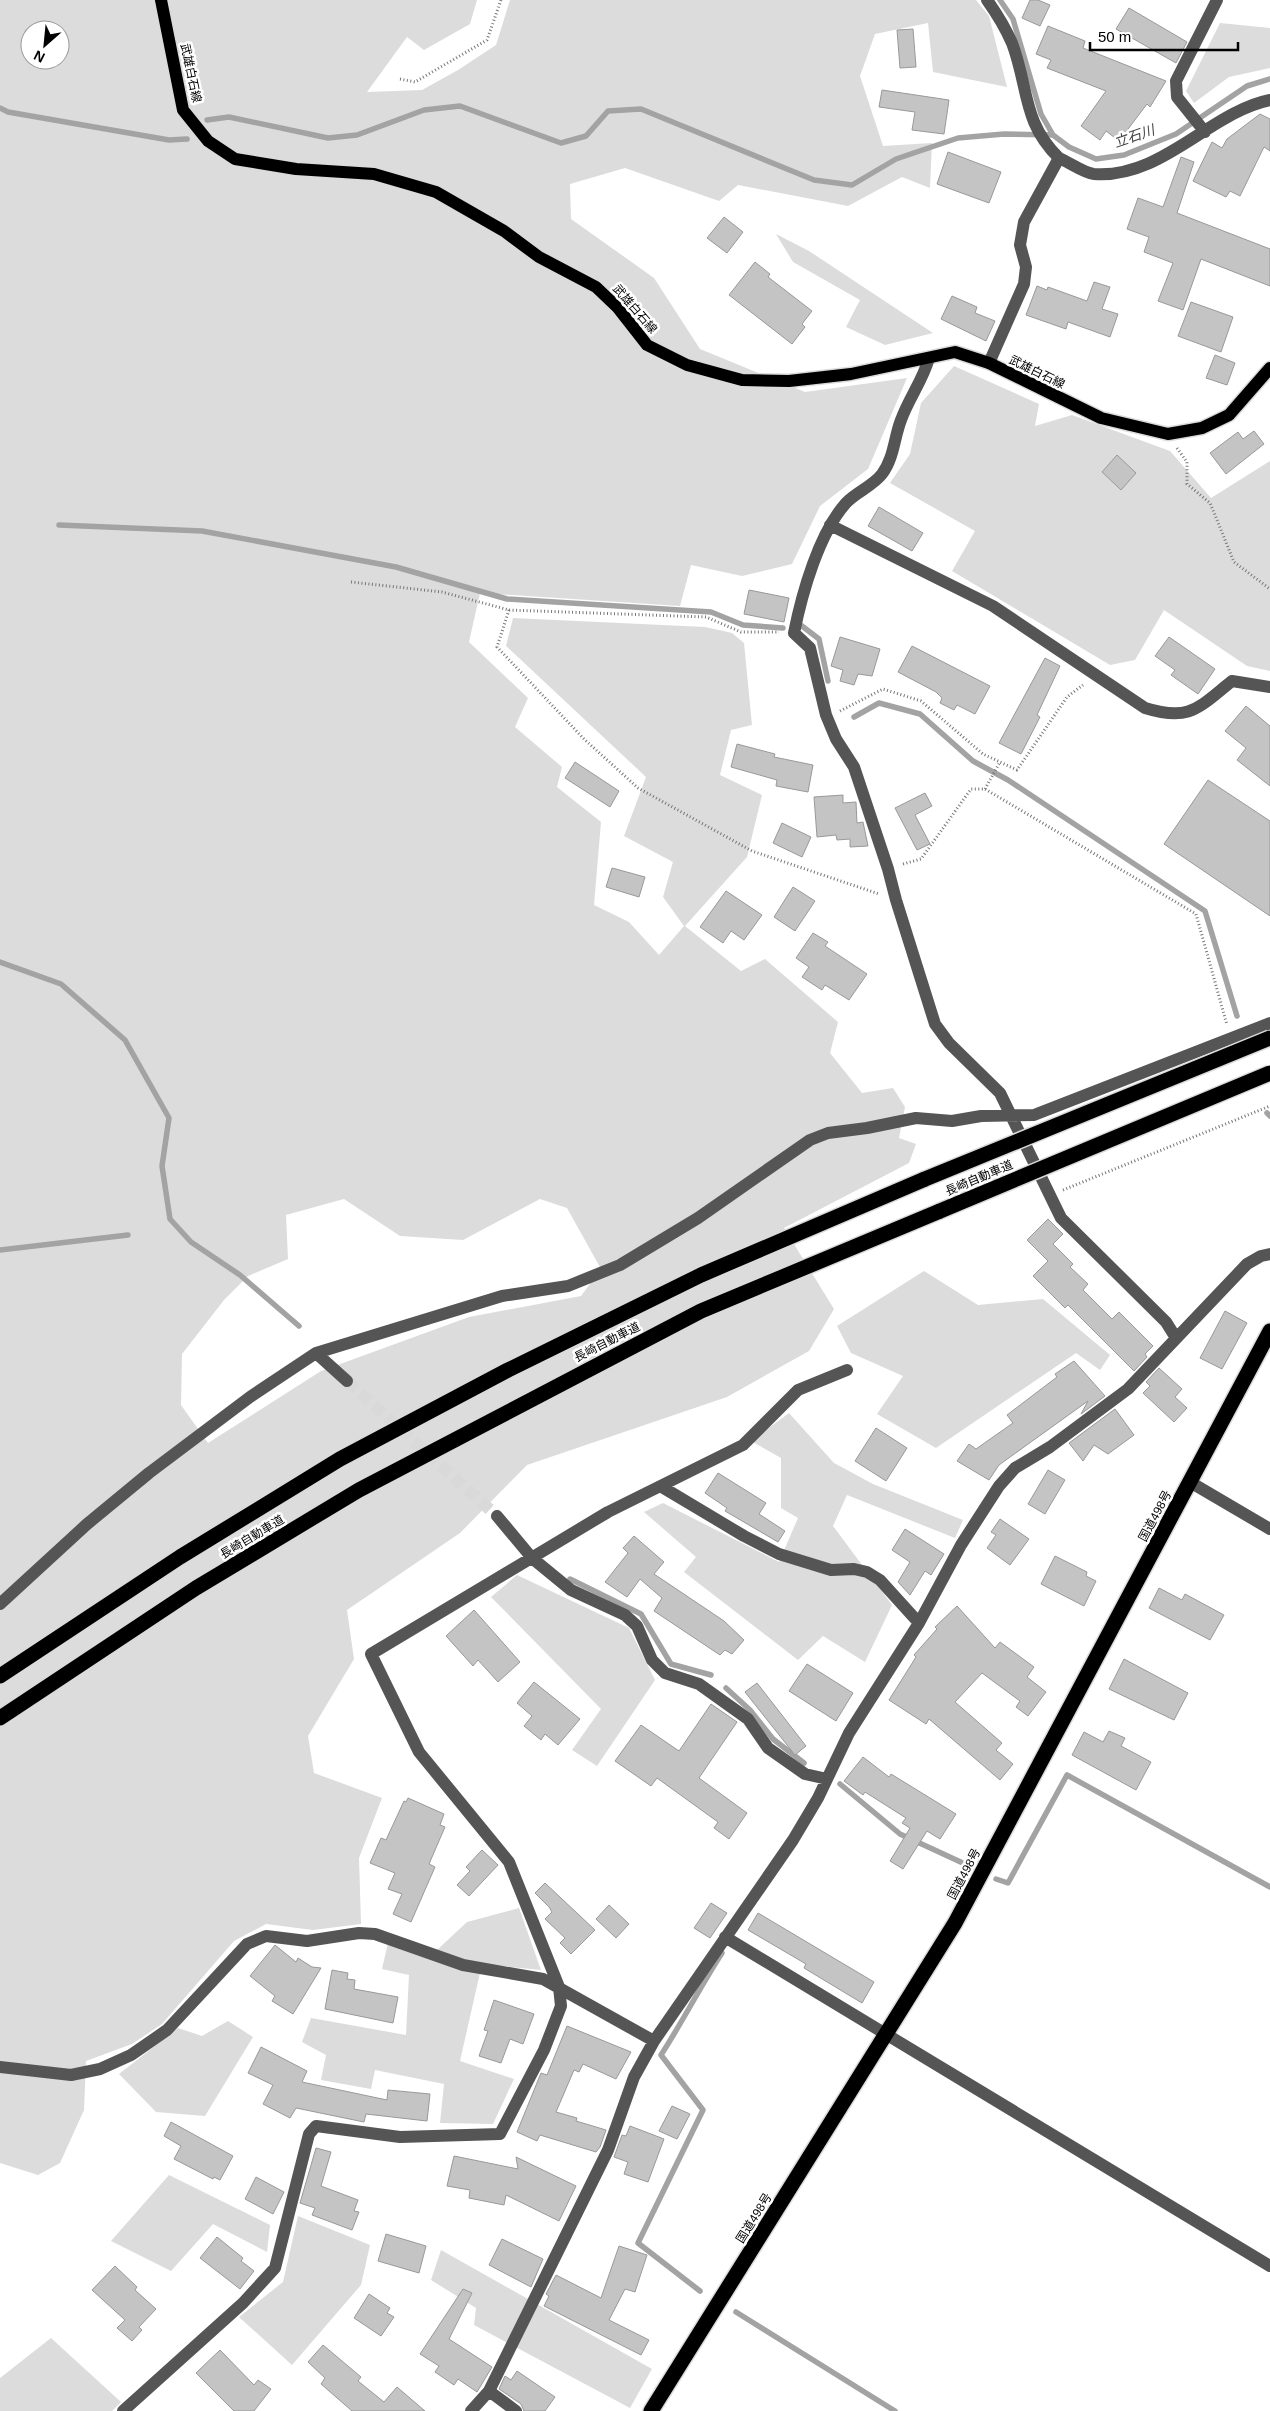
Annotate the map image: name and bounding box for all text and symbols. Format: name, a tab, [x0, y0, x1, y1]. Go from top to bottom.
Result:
north arrow	[20, 20, 70, 70]
scale bar	[1090, 20, 1238, 52]
text: 50 m	[1098, 28, 1131, 45]
street label: 武雄白石線	[178, 42, 204, 104]
text: N	[31, 47, 47, 66]
water label: 立石川	[1112, 121, 1158, 150]
street label: 武雄白石線	[610, 282, 660, 336]
street label: 武雄白石線	[1007, 353, 1067, 391]
street label: 長崎自動車道	[943, 1157, 1015, 1199]
street label: 長崎自動車道	[572, 1319, 642, 1365]
street label: 国道498号	[1136, 1488, 1174, 1544]
street label: 長崎自動車道	[218, 1512, 286, 1562]
street label: 国道498号	[945, 1846, 983, 1902]
street label: 国道498号	[733, 2191, 775, 2245]

